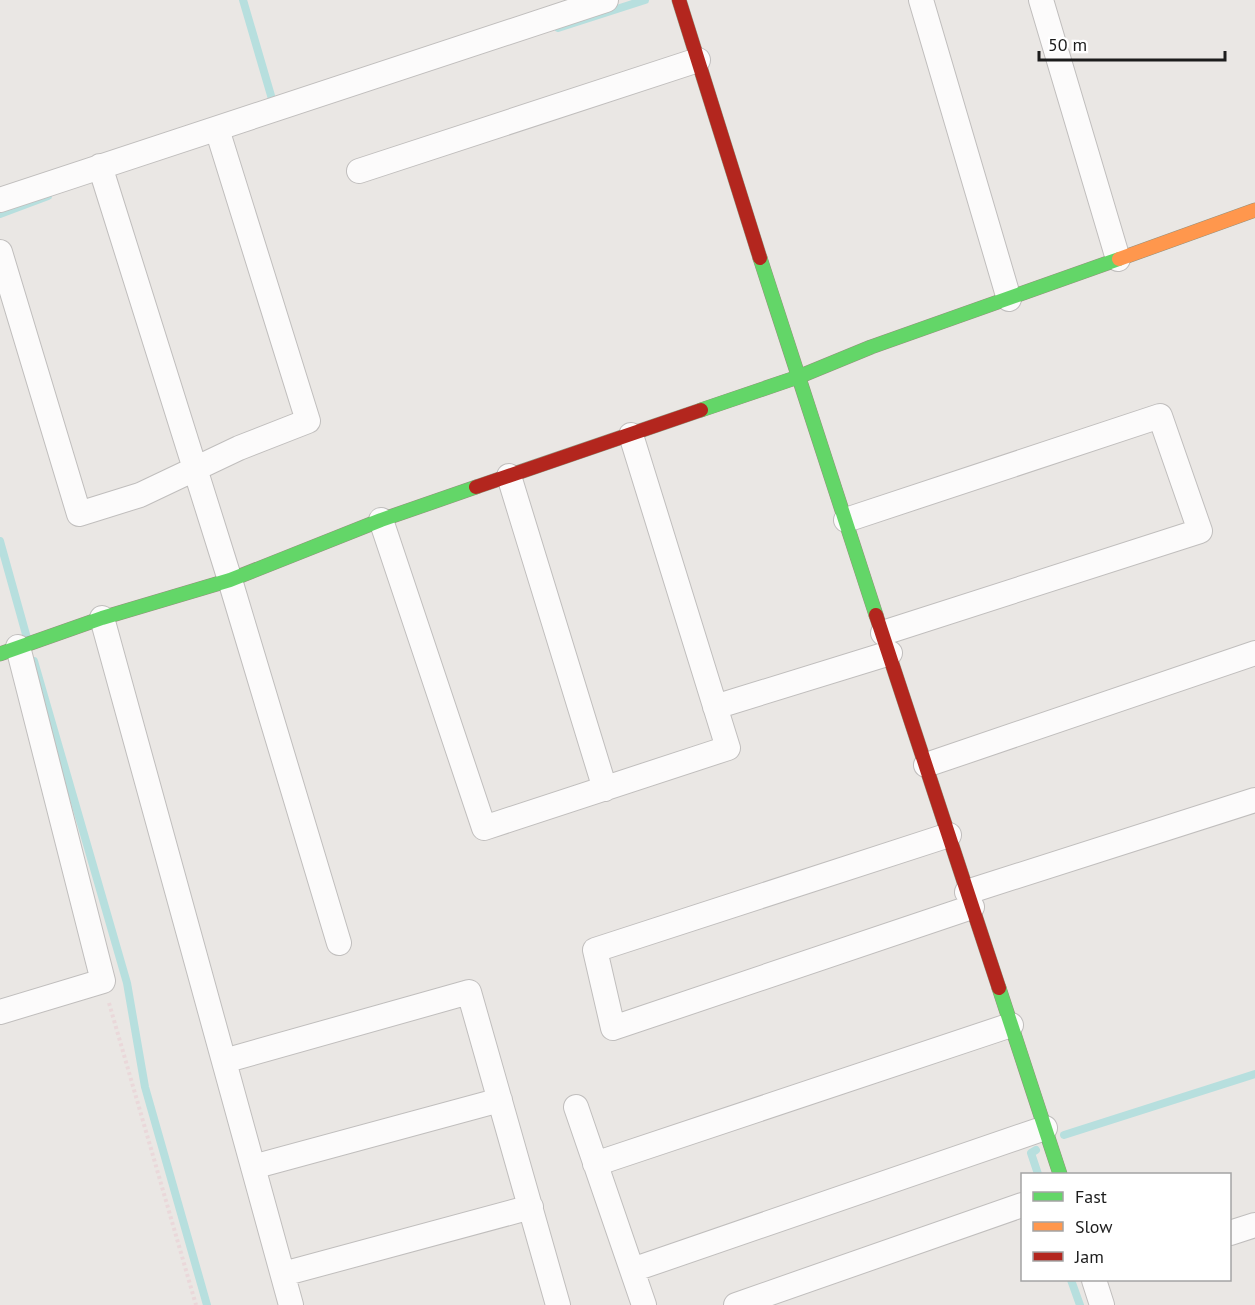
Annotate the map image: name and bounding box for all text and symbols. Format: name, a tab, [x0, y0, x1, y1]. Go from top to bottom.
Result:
scale bar	[1039, 24, 1225, 62]
text: 50 m	[1048, 33, 1087, 56]
legend	[1021, 1173, 1231, 1281]
text: Fast	[1075, 1185, 1107, 1208]
text: Slow	[1075, 1215, 1113, 1238]
text: Jam	[1074, 1245, 1104, 1268]

